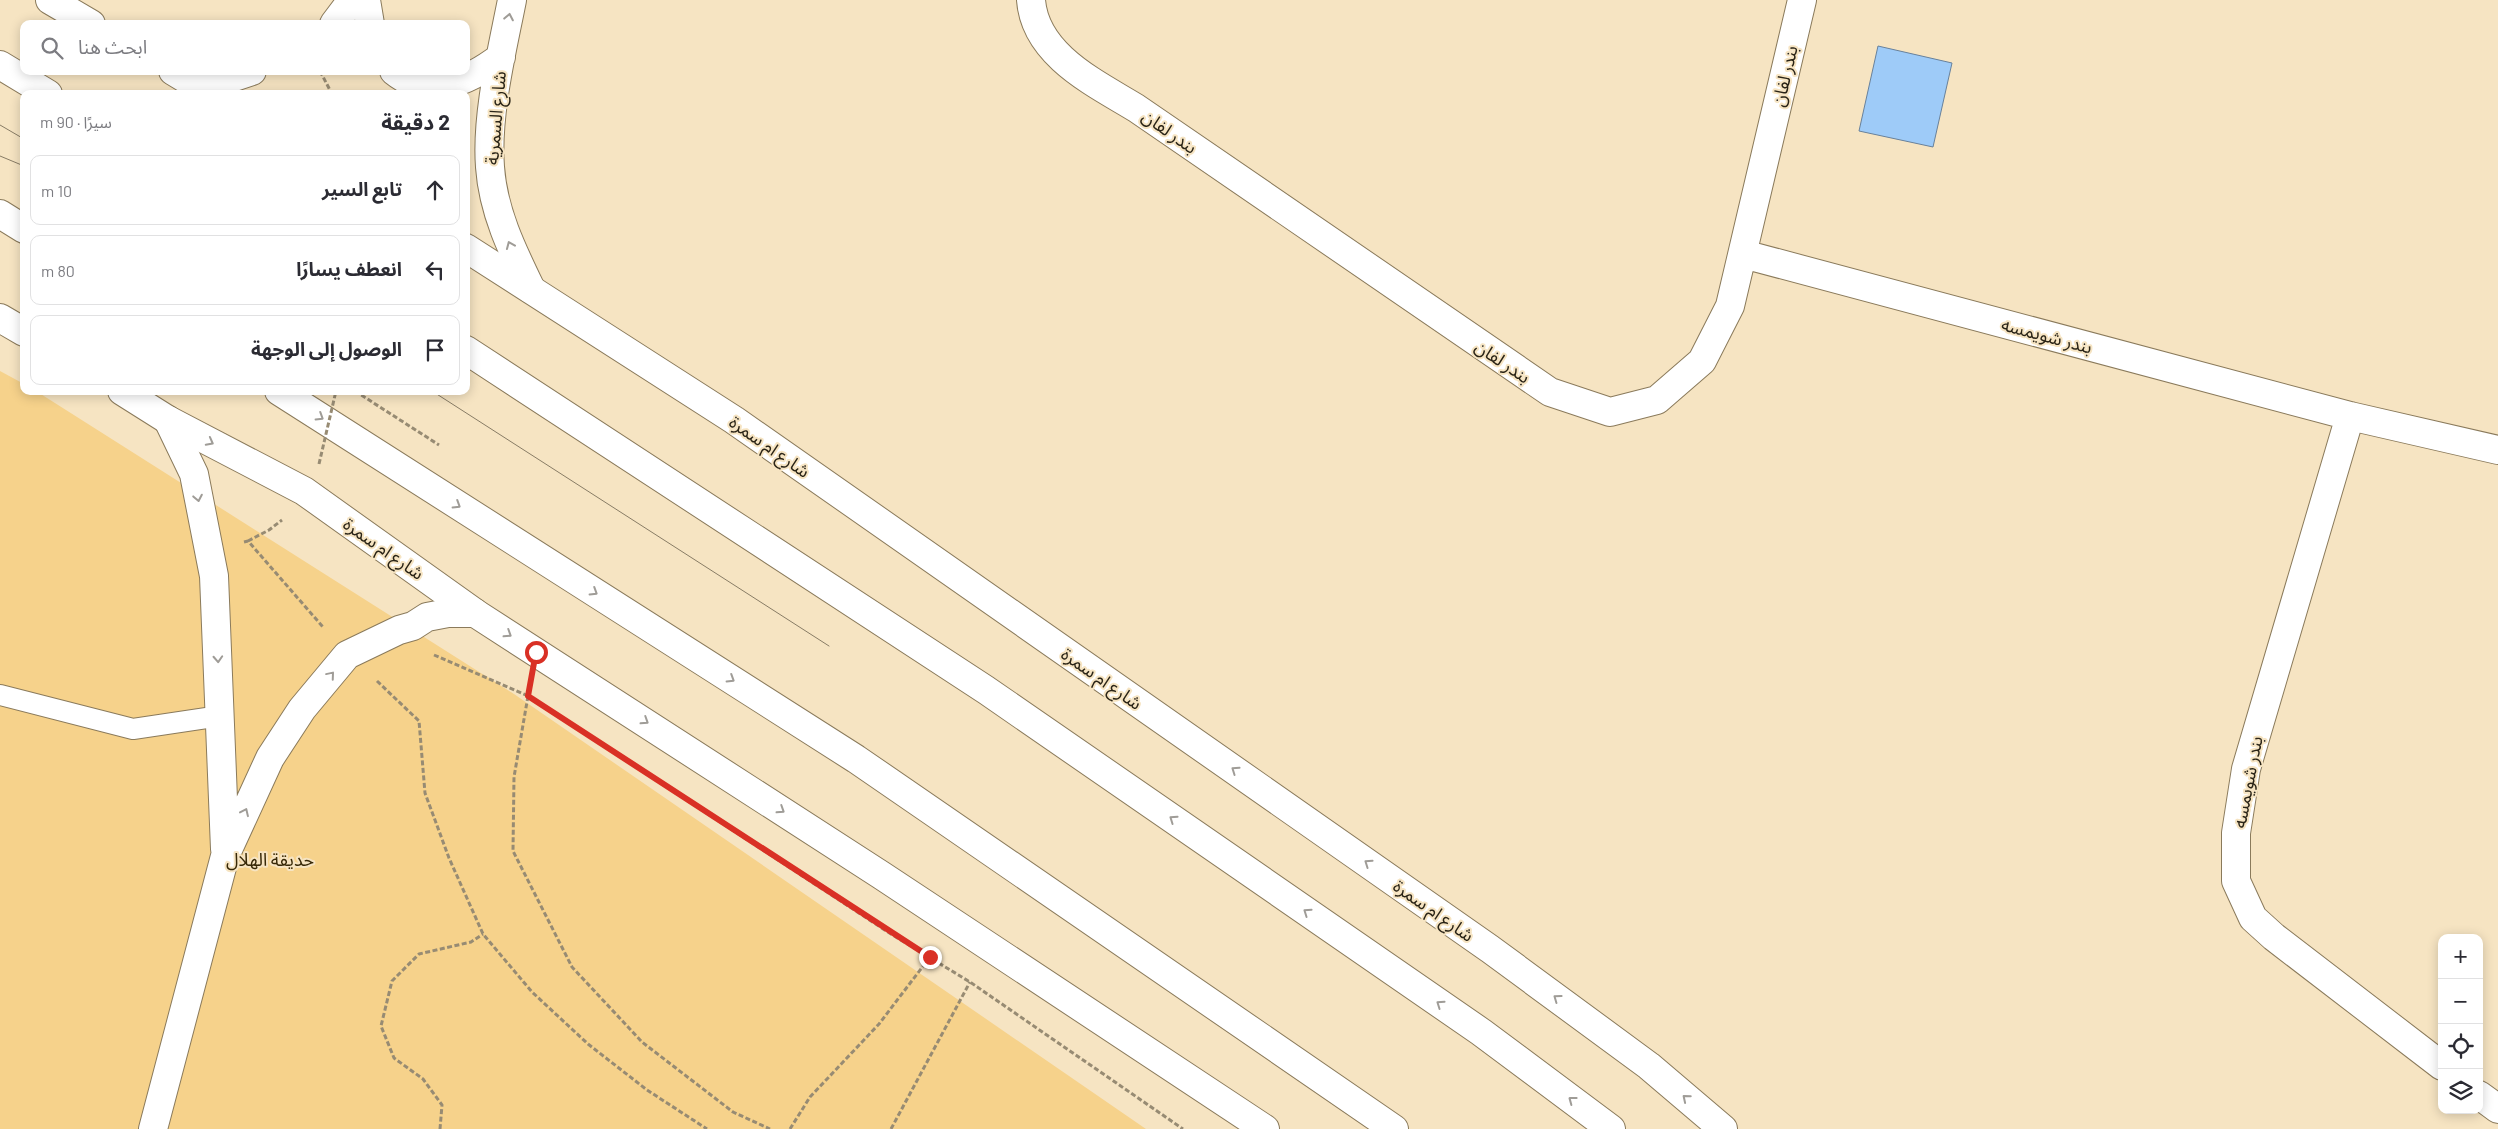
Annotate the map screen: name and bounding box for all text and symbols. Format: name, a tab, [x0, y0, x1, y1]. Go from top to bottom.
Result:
one-way arrow	[503, 13, 513, 21]
search box	[20, 20, 470, 75]
icon: search	[38, 34, 66, 62]
text: ابحث هنا	[78, 35, 147, 58]
street label: بندر لفان	[1766, 43, 1803, 109]
street label: شارع السمرية	[480, 70, 514, 166]
street label: بندر لفان	[1138, 104, 1202, 159]
text: 2 دقيقة	[381, 109, 450, 134]
text: سيرًا · 90 m	[40, 112, 112, 131]
icon: ahead	[421, 176, 449, 204]
text: تابع السير	[322, 177, 402, 200]
text: 10 m	[41, 181, 72, 200]
one-way arrow	[505, 241, 516, 250]
icon: left	[421, 256, 449, 284]
text: انعطف يسارًا	[296, 257, 402, 280]
text: 80 m	[41, 261, 75, 280]
street label: بندر شويمسه	[1999, 312, 2095, 359]
street label: بندر لفان	[1471, 335, 1535, 388]
icon: arrive	[421, 336, 449, 364]
text: الوصول إلى الوجهة	[251, 337, 402, 360]
street label: شارع ام سمرة	[723, 410, 815, 485]
one-way arrow	[314, 411, 323, 421]
one-way arrow	[205, 436, 214, 446]
one-way arrow	[193, 493, 203, 502]
one-way arrow	[451, 498, 460, 508]
street label: شارع ام سمرة	[337, 512, 429, 587]
one-way arrow	[588, 586, 598, 595]
one-way arrow	[502, 628, 511, 637]
route start	[525, 641, 548, 664]
street label: شارع ام سمرة	[1055, 642, 1147, 717]
one-way arrow	[212, 655, 223, 663]
one-way arrow	[325, 671, 334, 680]
one-way arrow	[726, 673, 735, 683]
one-way arrow	[639, 715, 648, 725]
street label: بندر شويمسه	[2227, 734, 2268, 830]
one-way arrow	[1231, 767, 1240, 776]
one-way arrow	[775, 804, 784, 813]
one-way arrow	[239, 808, 250, 817]
one-way arrow	[1169, 816, 1179, 825]
park label: حديقة الهلال	[226, 848, 314, 871]
one-way arrow	[1364, 860, 1374, 869]
street label: شارع ام سمرة	[1387, 874, 1479, 949]
one-way arrow	[1303, 909, 1312, 918]
map controls	[2438, 934, 2483, 1114]
button: +	[2438, 934, 2483, 979]
route end	[919, 946, 942, 969]
button: −	[2438, 979, 2483, 1024]
one-way arrow	[1554, 996, 1563, 1004]
one-way arrow	[1437, 1001, 1446, 1010]
button: locate	[2438, 1024, 2483, 1069]
button: layers	[2438, 1069, 2483, 1114]
one-way arrow	[1682, 1094, 1691, 1103]
one-way arrow	[1568, 1097, 1578, 1106]

